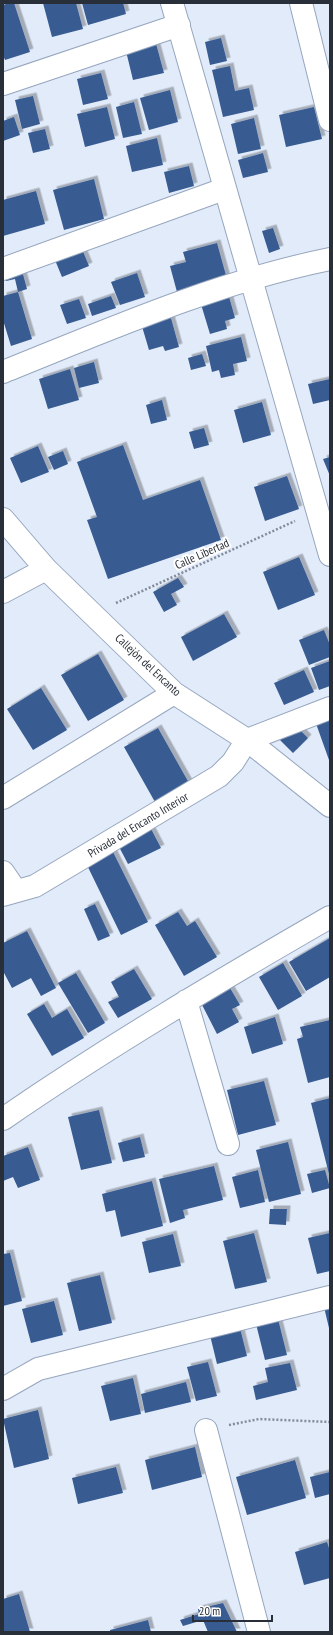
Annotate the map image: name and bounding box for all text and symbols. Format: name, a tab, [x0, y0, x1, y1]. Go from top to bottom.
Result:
street label: Calle Libertad	[172, 535, 231, 572]
street label: Callejón del Encanto	[112, 630, 185, 699]
street label: Privada del Encanto Interior	[85, 788, 191, 861]
scale bar	[193, 1597, 272, 1623]
text: 20 m	[199, 1603, 220, 1618]

